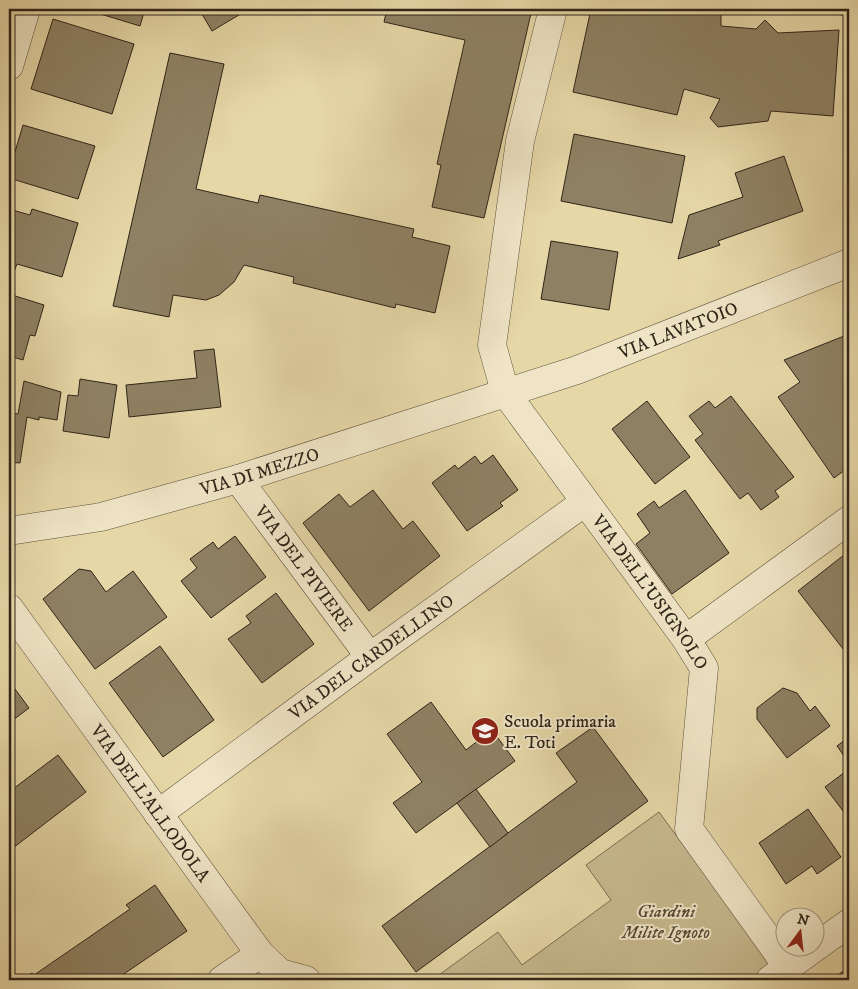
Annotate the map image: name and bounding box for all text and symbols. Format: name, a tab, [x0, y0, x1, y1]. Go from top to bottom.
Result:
street label: VIA LAVATOIO	[615, 298, 741, 365]
street label: VIA DI MEZZO	[197, 444, 322, 501]
street label: VIA DEL PIVIERE	[249, 501, 357, 636]
street label: VIA DELL'USIGNOLO	[586, 510, 712, 674]
street label: VIA DEL CARDELLINO	[284, 590, 459, 726]
place label: Scuola primaria E. Toti	[504, 711, 616, 754]
school or university icon: Scuola primaria E. Toti	[470, 716, 500, 746]
street label: VIA DELL'ALLODOLA	[85, 720, 215, 887]
park label: Giardini Milite Ignoto	[620, 901, 710, 944]
north arrow	[776, 906, 826, 956]
text: N	[795, 910, 811, 931]

